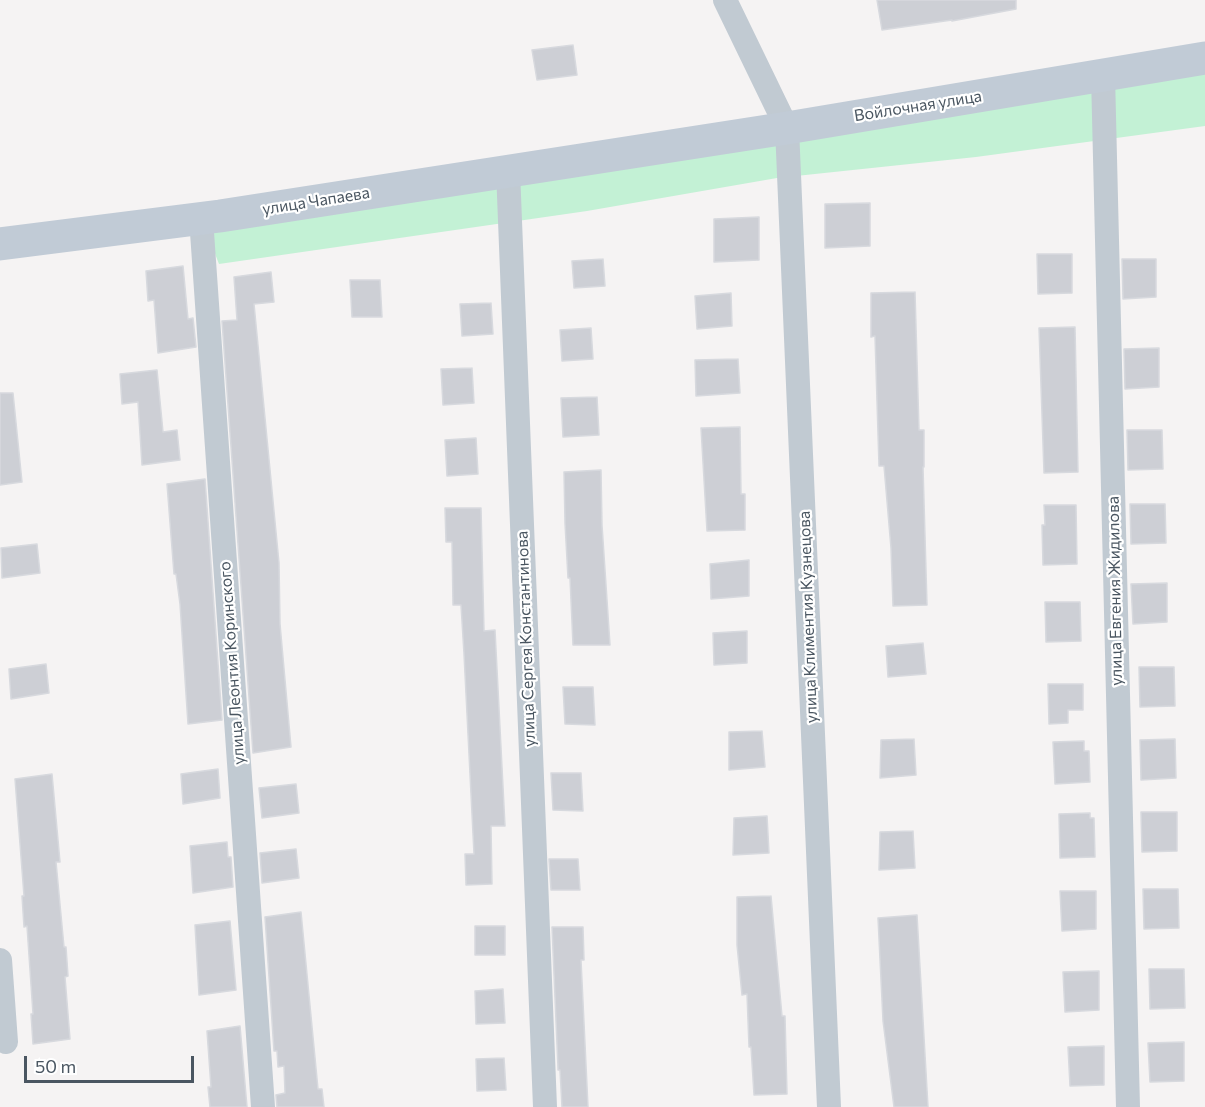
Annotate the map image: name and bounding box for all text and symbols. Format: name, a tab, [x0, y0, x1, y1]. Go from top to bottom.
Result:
street label: Войлочная улица	[853, 86, 983, 126]
street label: улица Чапаева	[261, 183, 371, 219]
street label: улица Евгения Жидилова	[1104, 496, 1126, 686]
street label: улица Климентия Кузнецова	[795, 510, 821, 724]
street label: улица Сергея Константинова	[513, 531, 539, 747]
street label: улица Леонтия Коринского	[215, 561, 249, 765]
scale bar	[27, 1044, 196, 1082]
text: 50 m	[35, 1055, 76, 1077]

